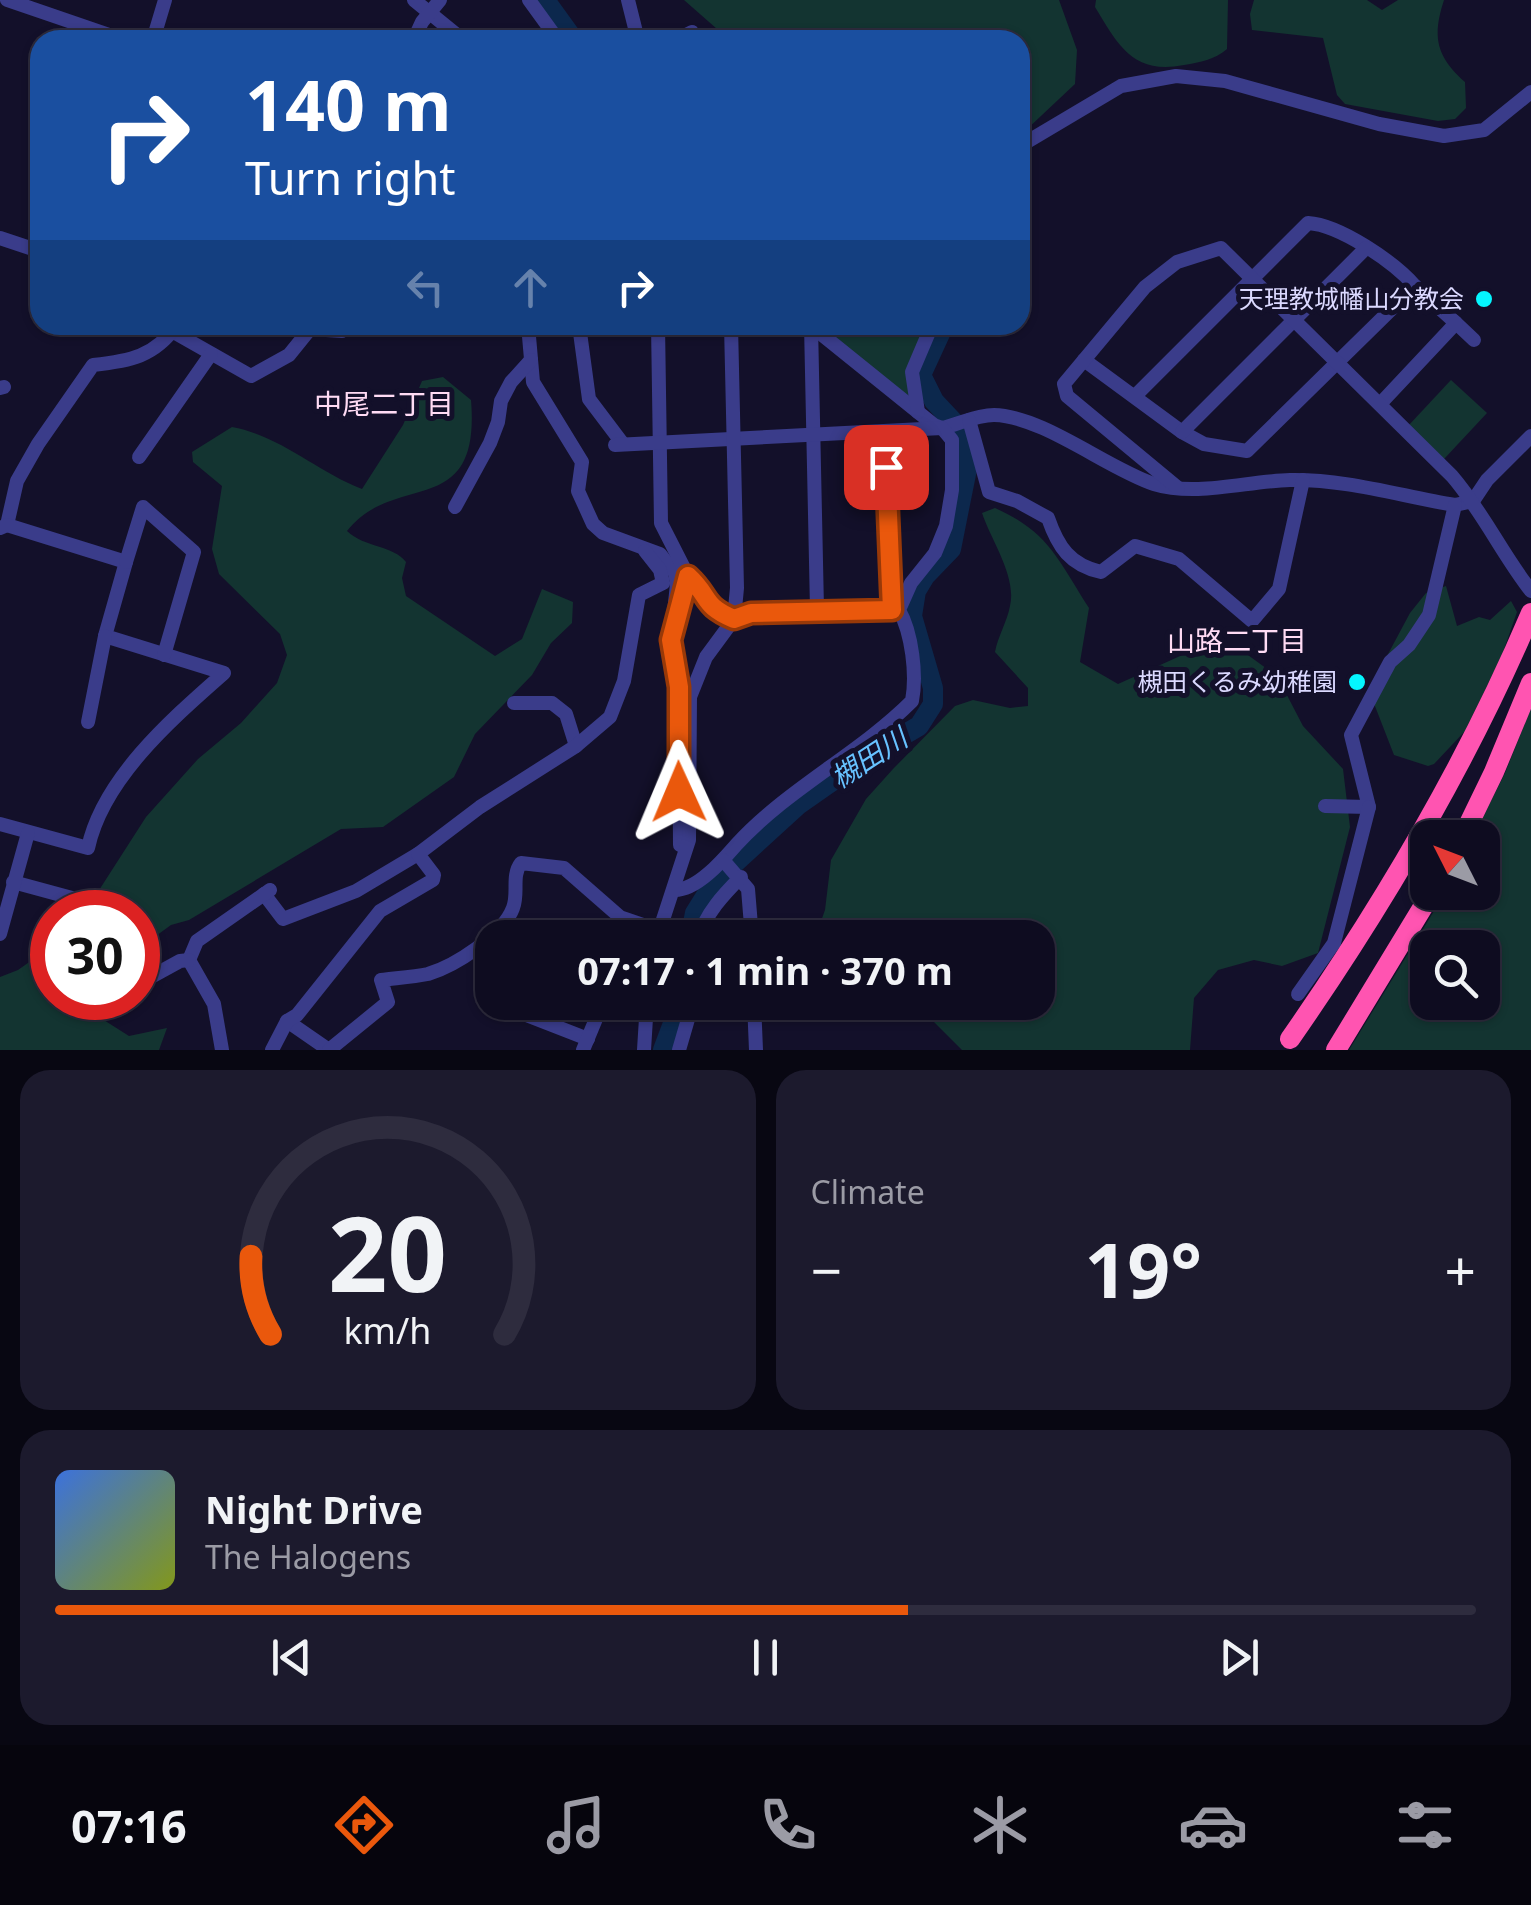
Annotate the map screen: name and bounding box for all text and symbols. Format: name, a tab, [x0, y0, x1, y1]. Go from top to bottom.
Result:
text: 140 m	[245, 56, 452, 152]
icon: right	[80, 70, 210, 200]
text: Turn right	[245, 147, 456, 208]
icon: left	[398, 260, 453, 315]
icon: ahead	[503, 260, 558, 315]
icon: right	[608, 260, 663, 315]
place label: 天理教城幡山分教会	[1239, 281, 1464, 315]
marker: 天理教城幡山分教会	[1473, 288, 1495, 310]
district label: 中尾二丁目	[314, 384, 454, 422]
pin	[844, 425, 929, 510]
icon: arrive	[859, 440, 914, 495]
district label: 山路二丁目	[1167, 621, 1307, 659]
place label: 槻田くるみ幼稚園	[1137, 664, 1337, 698]
marker: 槻田くるみ幼稚園	[1346, 671, 1368, 693]
water label: 槻田川	[823, 717, 917, 796]
position arrow	[627, 740, 731, 844]
north arrow	[1410, 820, 1500, 910]
map controls	[1410, 820, 1500, 1020]
speed limit sign: 30	[30, 890, 160, 1020]
button: search	[1410, 930, 1500, 1020]
text: 07:17 · 1 min · 370 m	[577, 944, 953, 996]
text: Climate	[811, 1170, 925, 1213]
text: 20	[328, 1181, 447, 1322]
text: 19°	[1084, 1218, 1202, 1320]
text: −	[811, 1232, 842, 1307]
text: +	[1445, 1232, 1476, 1307]
text: km/h	[344, 1306, 432, 1354]
text: Night Drive	[205, 1483, 423, 1535]
text: The Halogens	[205, 1535, 411, 1578]
icon: previous	[264, 1630, 319, 1685]
icon: pause	[738, 1630, 793, 1685]
icon: next	[1212, 1630, 1267, 1685]
icon: directions	[329, 1790, 399, 1860]
icon: music	[541, 1790, 611, 1860]
icon: phone	[753, 1790, 823, 1860]
icon: climate	[965, 1790, 1035, 1860]
icon: car	[1178, 1790, 1248, 1860]
icon: filters	[1390, 1790, 1460, 1860]
text: 07:16	[71, 1795, 187, 1856]

